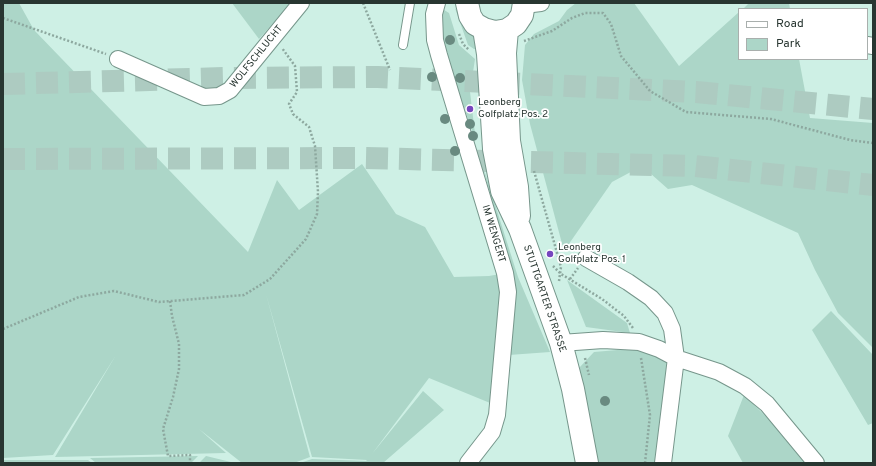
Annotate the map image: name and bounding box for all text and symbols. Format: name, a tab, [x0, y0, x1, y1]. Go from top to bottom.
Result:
legend	[738, 8, 868, 60]
text: Road	[776, 16, 804, 32]
street label: WOLFSCHLUCHT	[228, 23, 286, 91]
text: Park	[776, 36, 801, 52]
place label: Leonberg Golfplatz Pos. 2	[478, 97, 548, 120]
marker: Leonberg Golfplatz Pos. 2	[465, 104, 475, 114]
street label: IM WENGERT	[479, 204, 507, 264]
place label: Leonberg Golfplatz Pos. 1	[558, 242, 626, 266]
street label: STUTTGARTER STRASSE	[520, 244, 568, 354]
marker: Leonberg Golfplatz Pos. 1	[545, 249, 555, 259]

